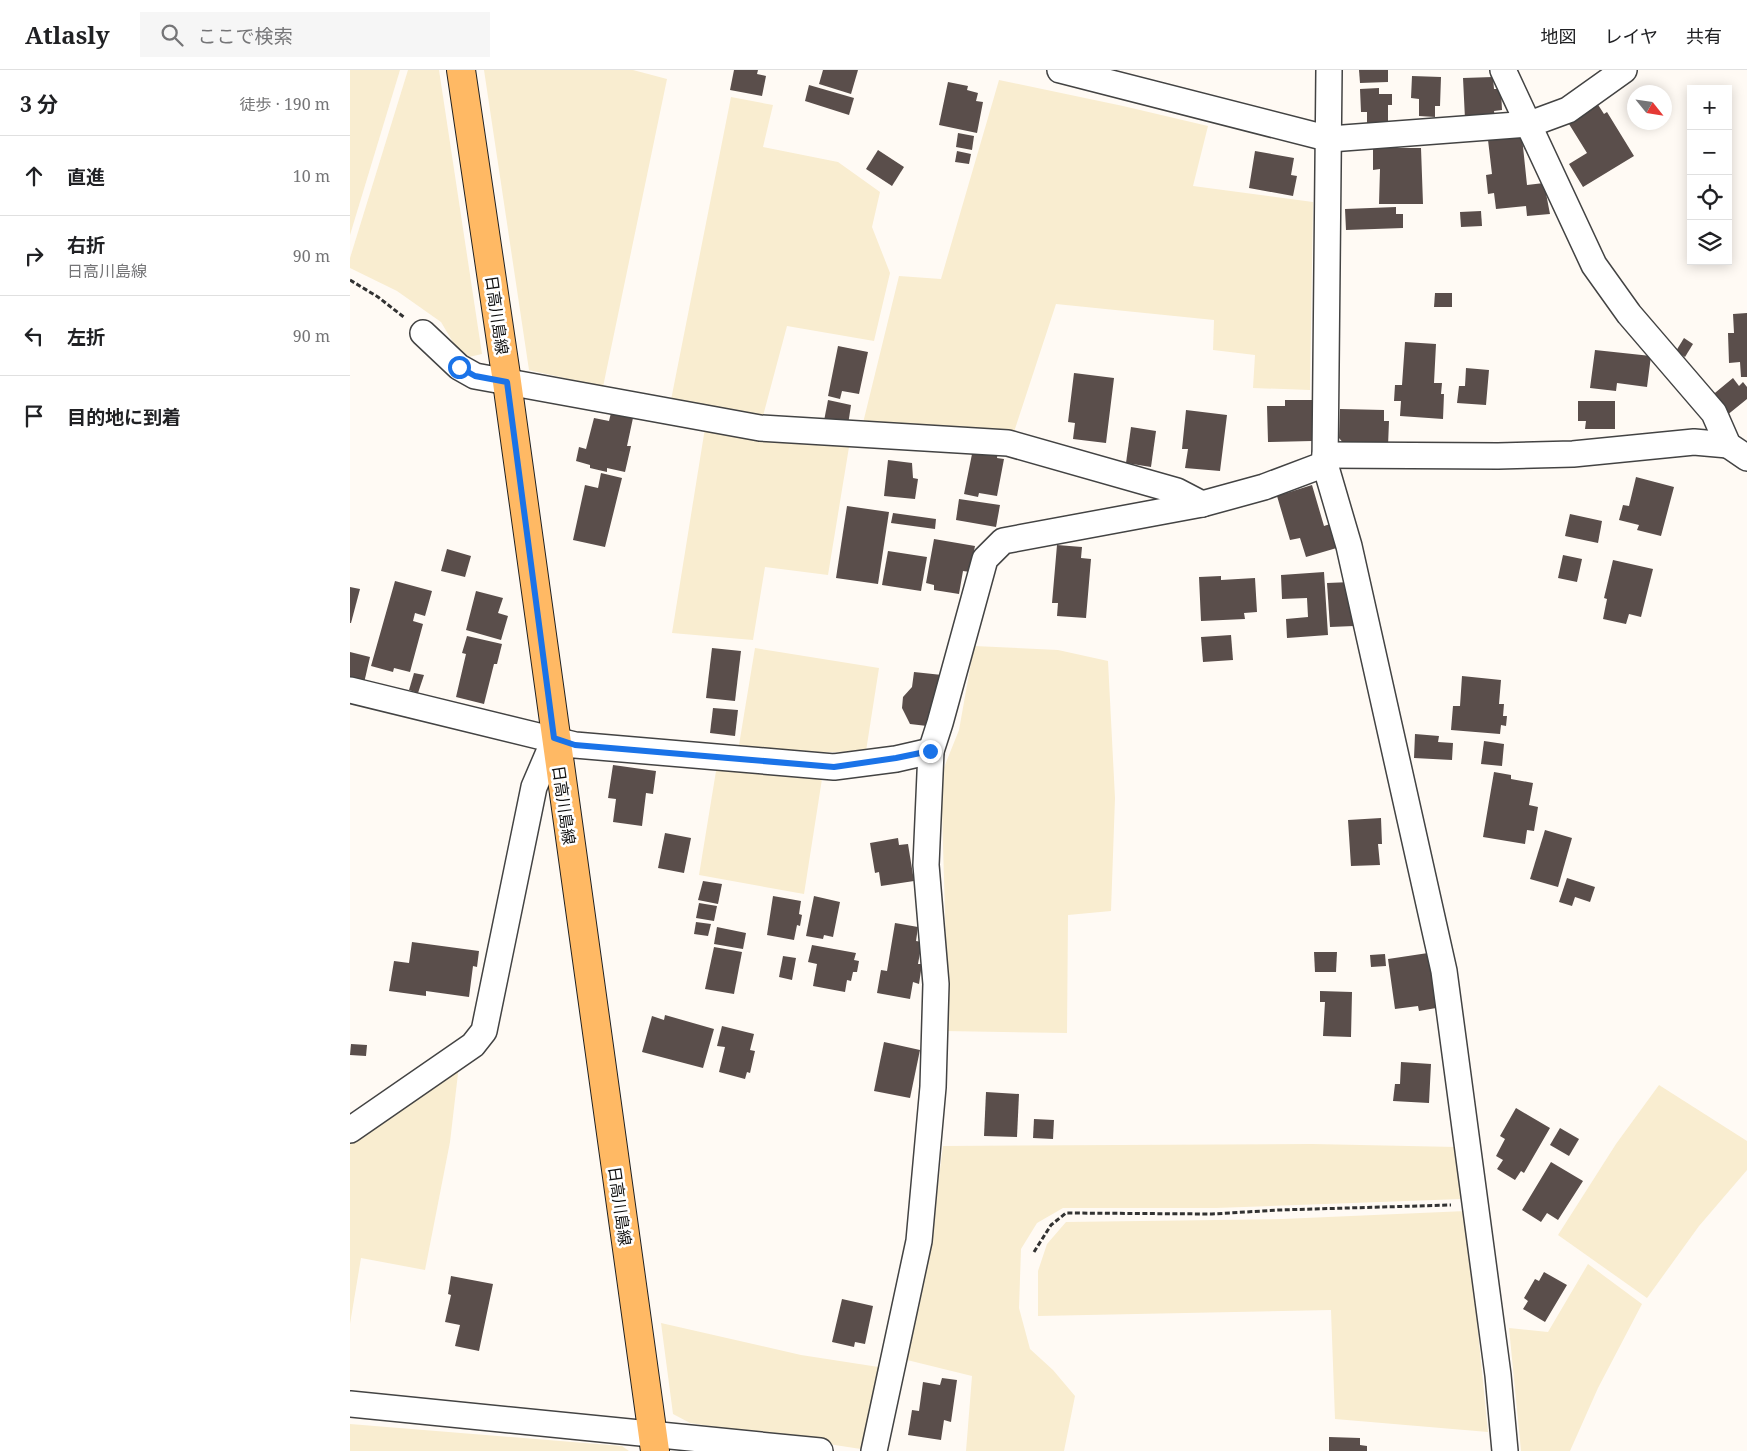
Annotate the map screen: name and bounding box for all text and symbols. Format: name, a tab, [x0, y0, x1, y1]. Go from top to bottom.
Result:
search box	[140, 12, 490, 57]
text: Atlasly	[25, 18, 110, 51]
icon: search	[158, 21, 186, 49]
text: ここで検索	[198, 23, 293, 49]
text: 地図	[1541, 24, 1577, 48]
text: レイヤ	[1605, 24, 1658, 48]
text: 共有	[1686, 24, 1722, 48]
north arrow	[1627, 85, 1672, 130]
map controls	[1687, 85, 1732, 265]
button: +	[1687, 85, 1732, 130]
text: 3 分	[20, 90, 58, 118]
text: 徒歩 · 190 m	[240, 93, 330, 115]
button: −	[1687, 130, 1732, 175]
icon: ahead	[20, 162, 48, 190]
text: 直進	[67, 164, 105, 190]
text: 10 m	[293, 165, 330, 187]
button: locate	[1687, 175, 1732, 220]
button: layers	[1687, 220, 1732, 265]
text: 右折	[67, 232, 105, 258]
icon: right	[20, 242, 48, 270]
text: 90 m	[293, 245, 330, 267]
text: 日高川島線	[67, 260, 147, 282]
street label: 日高川島線	[481, 274, 513, 356]
icon: left	[20, 322, 48, 350]
text: 左折	[67, 324, 105, 350]
text: 90 m	[293, 325, 330, 347]
route start	[448, 356, 471, 379]
icon: arrive	[20, 402, 48, 430]
text: 目的地に到着	[67, 404, 181, 430]
route end	[919, 740, 942, 763]
street label: 日高川島線	[548, 764, 580, 846]
street label: 日高川島線	[604, 1165, 636, 1247]

